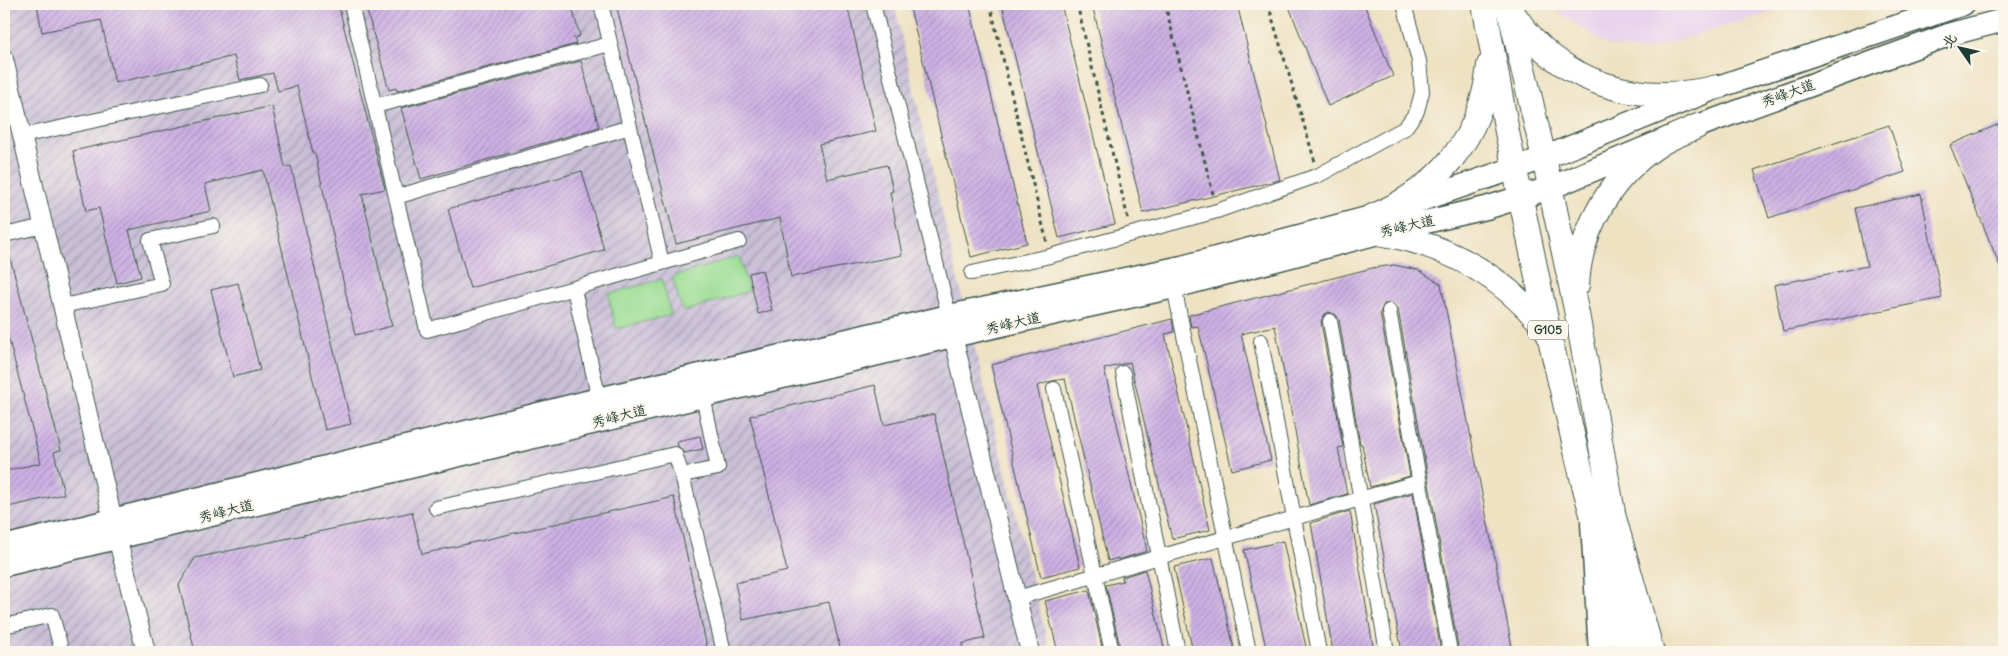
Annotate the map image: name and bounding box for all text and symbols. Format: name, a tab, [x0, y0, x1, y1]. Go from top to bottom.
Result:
north arrow	[1936, 22, 1986, 72]
text: 北	[1938, 30, 1961, 52]
street label: 秀峰大道	[1759, 75, 1817, 111]
street label: 秀峰大道	[1378, 211, 1436, 241]
street label: 秀峰大道	[984, 308, 1042, 338]
road number: G105	[1528, 320, 1568, 340]
street label: 秀峰大道	[590, 400, 648, 432]
street label: 秀峰大道	[197, 495, 255, 527]

